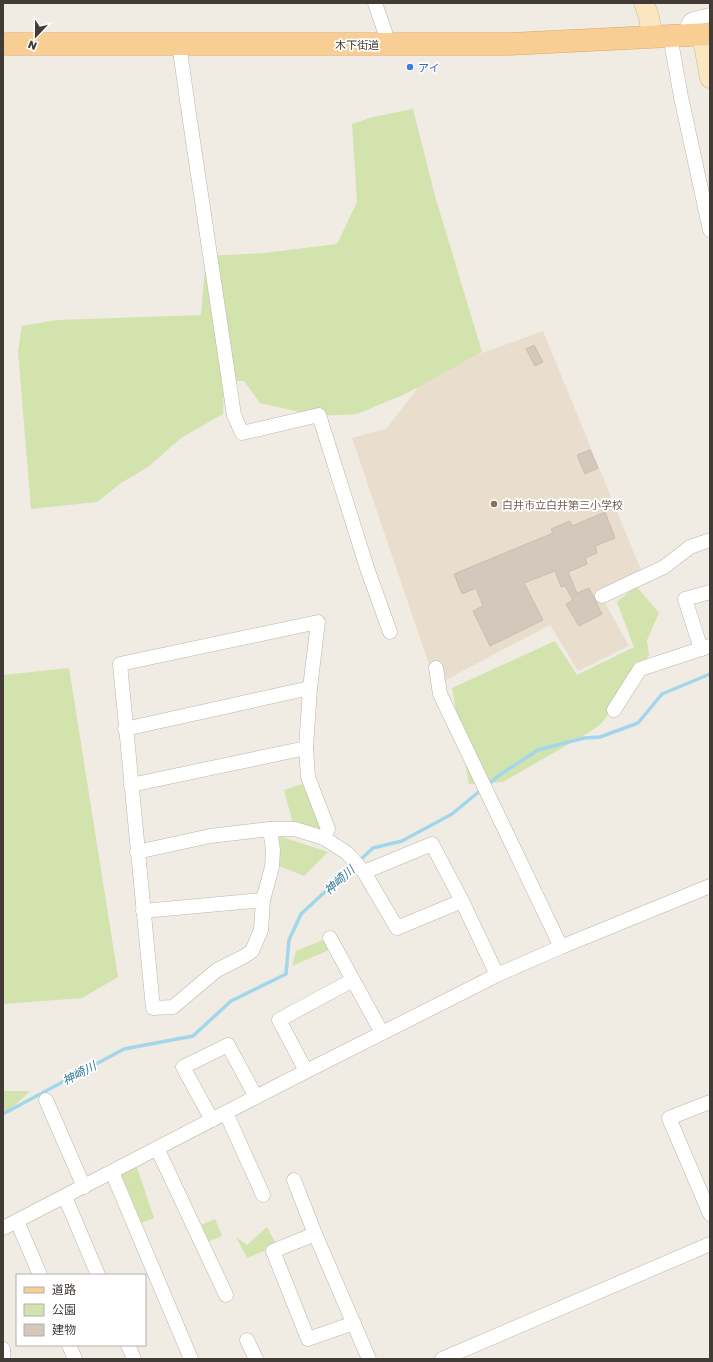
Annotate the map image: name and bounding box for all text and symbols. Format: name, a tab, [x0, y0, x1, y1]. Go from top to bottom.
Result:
north arrow	[16, 16, 56, 56]
text: N	[26, 38, 38, 53]
street label: 木下街道	[335, 38, 379, 51]
place label: アイ	[418, 61, 439, 74]
marker: アイ	[405, 62, 415, 72]
place label: 白井市立白井第三小学校	[502, 498, 623, 511]
marker: 白井市立白井第三小学校	[489, 499, 499, 509]
water label: 神崎川	[321, 861, 359, 898]
water label: 神崎川	[60, 1057, 100, 1088]
legend	[16, 1274, 146, 1346]
text: 道路	[52, 1282, 76, 1297]
text: 公園	[52, 1302, 76, 1317]
text: 建物	[52, 1322, 76, 1337]

